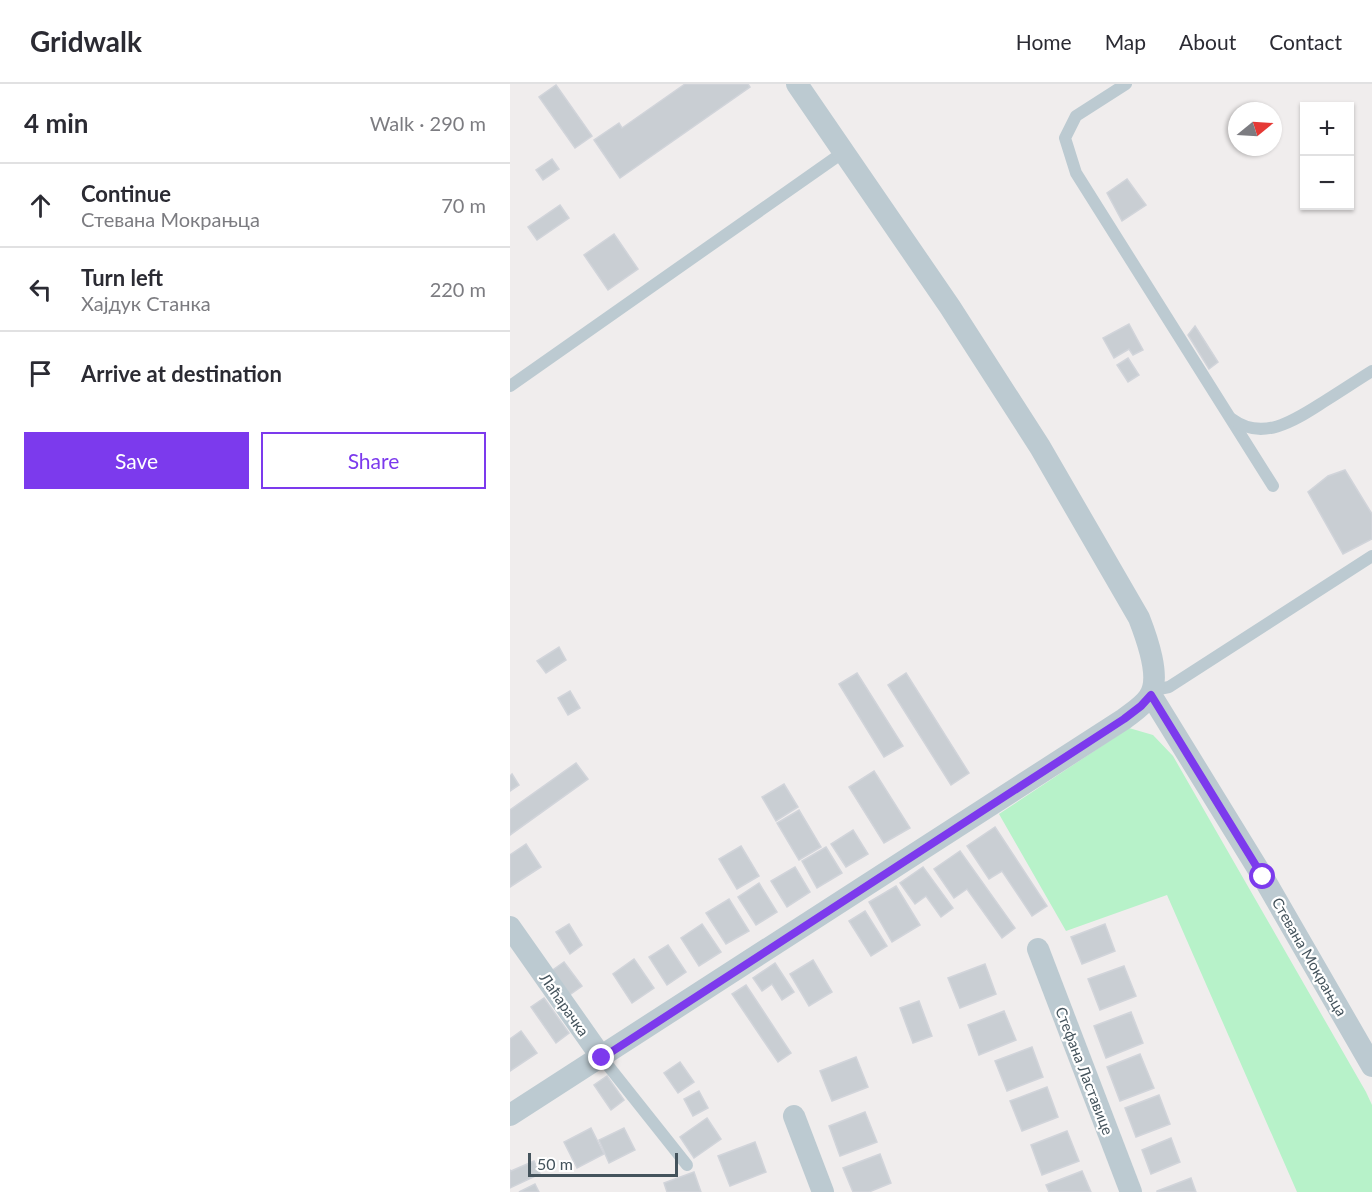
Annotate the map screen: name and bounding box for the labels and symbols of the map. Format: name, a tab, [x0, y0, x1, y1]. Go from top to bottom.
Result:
north arrow	[1228, 102, 1282, 156]
route start	[1249, 863, 1275, 889]
street label: Стевана Мокрањца	[1269, 894, 1351, 1019]
street label: Лаћарачка	[536, 969, 593, 1039]
street label: Стефана Ластавице	[1052, 1004, 1118, 1137]
route end	[588, 1044, 614, 1070]
scale bar	[528, 1150, 678, 1178]

